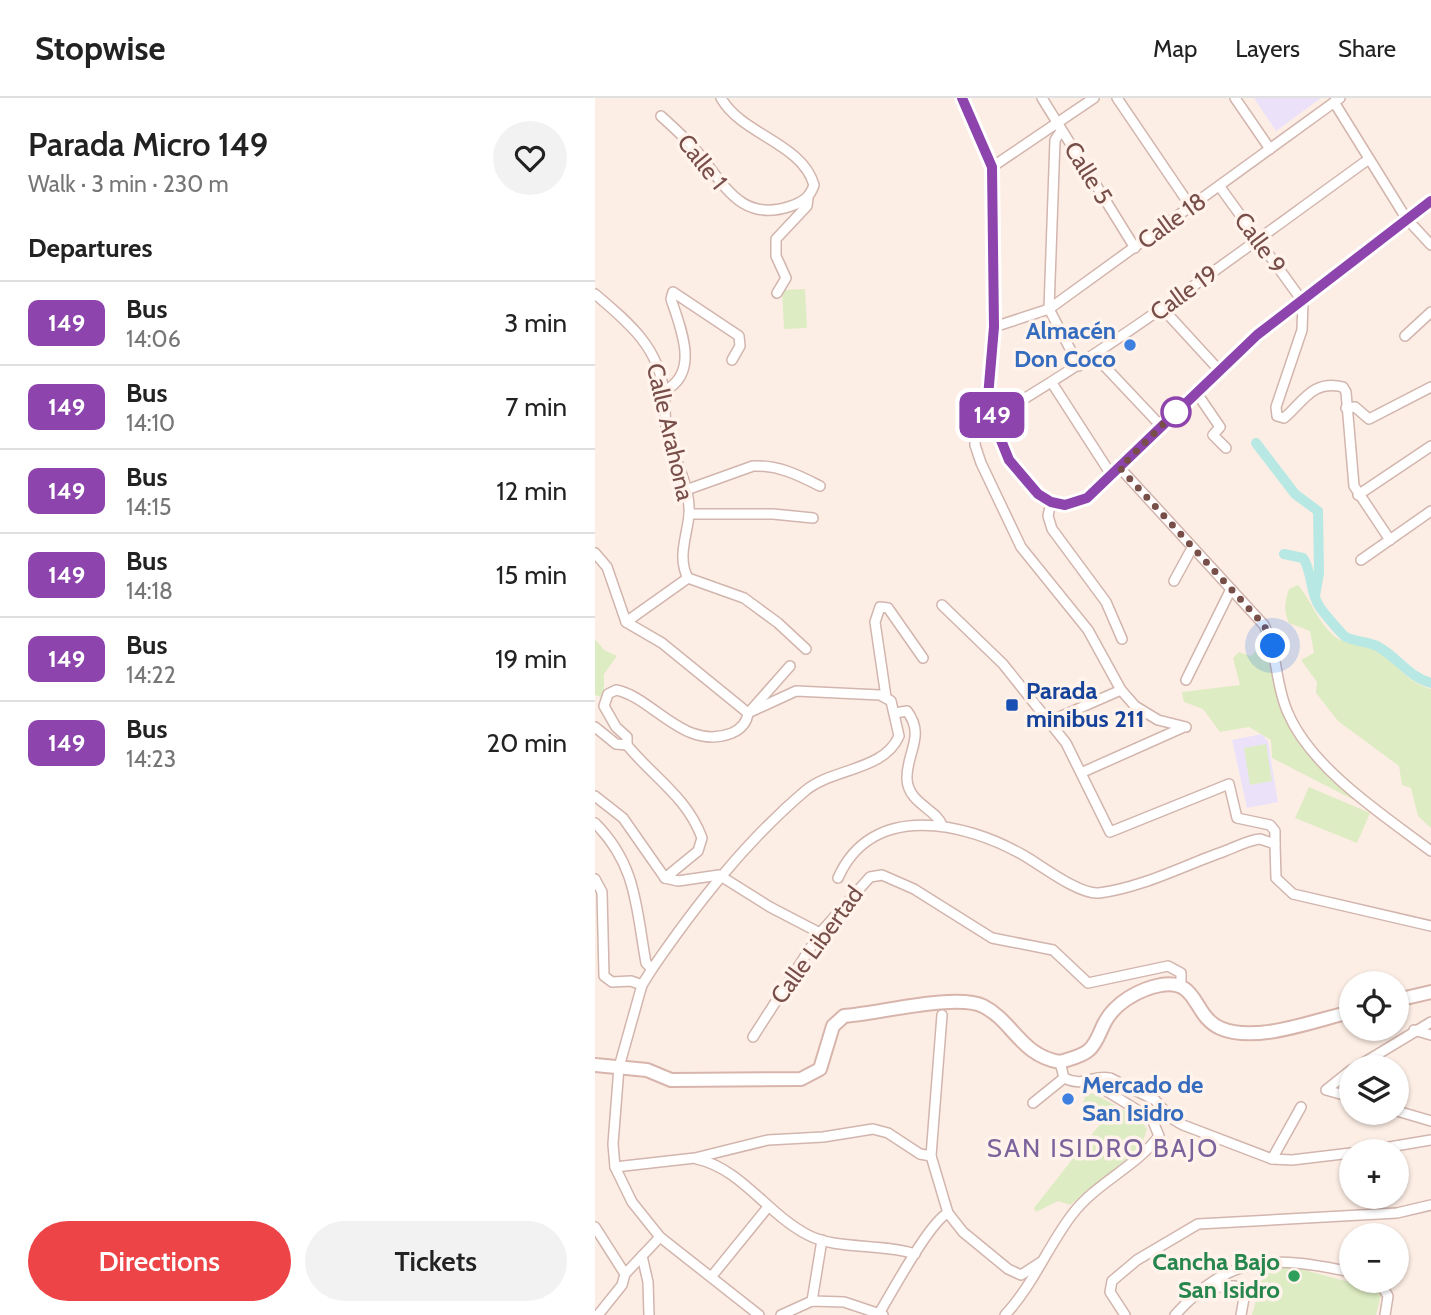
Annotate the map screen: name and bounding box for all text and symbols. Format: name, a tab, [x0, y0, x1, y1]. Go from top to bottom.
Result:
text: Stopwise	[35, 28, 165, 68]
text: Map	[1153, 34, 1197, 63]
text: Layers	[1235, 34, 1300, 63]
text: Share	[1338, 34, 1396, 63]
button: heart	[493, 121, 567, 195]
text: Parada Micro 149	[28, 124, 268, 164]
street label: Calle 1	[671, 128, 733, 195]
street label: Calle 5	[1058, 136, 1119, 209]
text: Walk · 3 min · 230 m	[28, 170, 229, 198]
street label: Calle 18	[1132, 186, 1212, 255]
street label: Calle 9	[1228, 206, 1292, 279]
text: Departures	[28, 232, 152, 264]
street label: Calle 19	[1144, 258, 1223, 327]
text: Bus	[126, 293, 167, 325]
text: 3 min	[504, 307, 567, 339]
text: 149	[48, 308, 85, 337]
place label: Almacén Don Coco	[1014, 316, 1116, 373]
text: 14:06	[126, 325, 181, 353]
marker: Almacén Don Coco	[1122, 337, 1138, 353]
street label: Calle Arahona	[641, 360, 700, 504]
text: Bus	[126, 377, 167, 409]
text: 7 min	[505, 391, 567, 423]
text: 149	[48, 392, 85, 421]
line badge: 149	[952, 392, 1032, 438]
unlabelled marker	[1161, 397, 1191, 427]
text: 149	[973, 400, 1011, 429]
text: 14:10	[126, 409, 175, 437]
text: Bus	[126, 461, 167, 493]
text: 12 min	[496, 475, 567, 507]
text: 149	[48, 476, 85, 505]
text: 14:15	[126, 493, 172, 521]
text: Bus	[126, 545, 167, 577]
text: 15 min	[496, 559, 567, 591]
text: 149	[48, 560, 85, 589]
text: 14:18	[126, 577, 173, 605]
your location	[1255, 628, 1290, 663]
text: Bus	[126, 629, 167, 661]
text: 19 min	[495, 643, 567, 675]
text: 149	[48, 644, 85, 673]
text: 14:22	[126, 661, 176, 689]
place label: Parada minibus 211	[1026, 676, 1145, 733]
marker: Parada minibus 211	[1004, 697, 1020, 713]
text: Bus	[126, 713, 167, 745]
text: 20 min	[487, 727, 567, 759]
text: 149	[48, 728, 85, 757]
text: 14:23	[126, 745, 176, 773]
street label: Calle Libertad	[764, 880, 869, 1009]
map controls	[1339, 971, 1409, 1293]
button: locate	[1339, 971, 1409, 1041]
button: layers	[1339, 1055, 1409, 1125]
place label: Mercado de San Isidro	[1082, 1070, 1203, 1127]
marker: Mercado de San Isidro	[1060, 1091, 1076, 1107]
district label: SAN ISIDRO BAJO	[987, 1132, 1219, 1164]
button: +	[1339, 1139, 1409, 1209]
button: Directions	[28, 1221, 291, 1301]
button: Tickets	[305, 1221, 567, 1301]
button: −	[1339, 1223, 1409, 1293]
place label: Cancha Bajo San Isidro	[1152, 1247, 1280, 1304]
marker: Cancha Bajo San Isidro	[1286, 1268, 1302, 1284]

